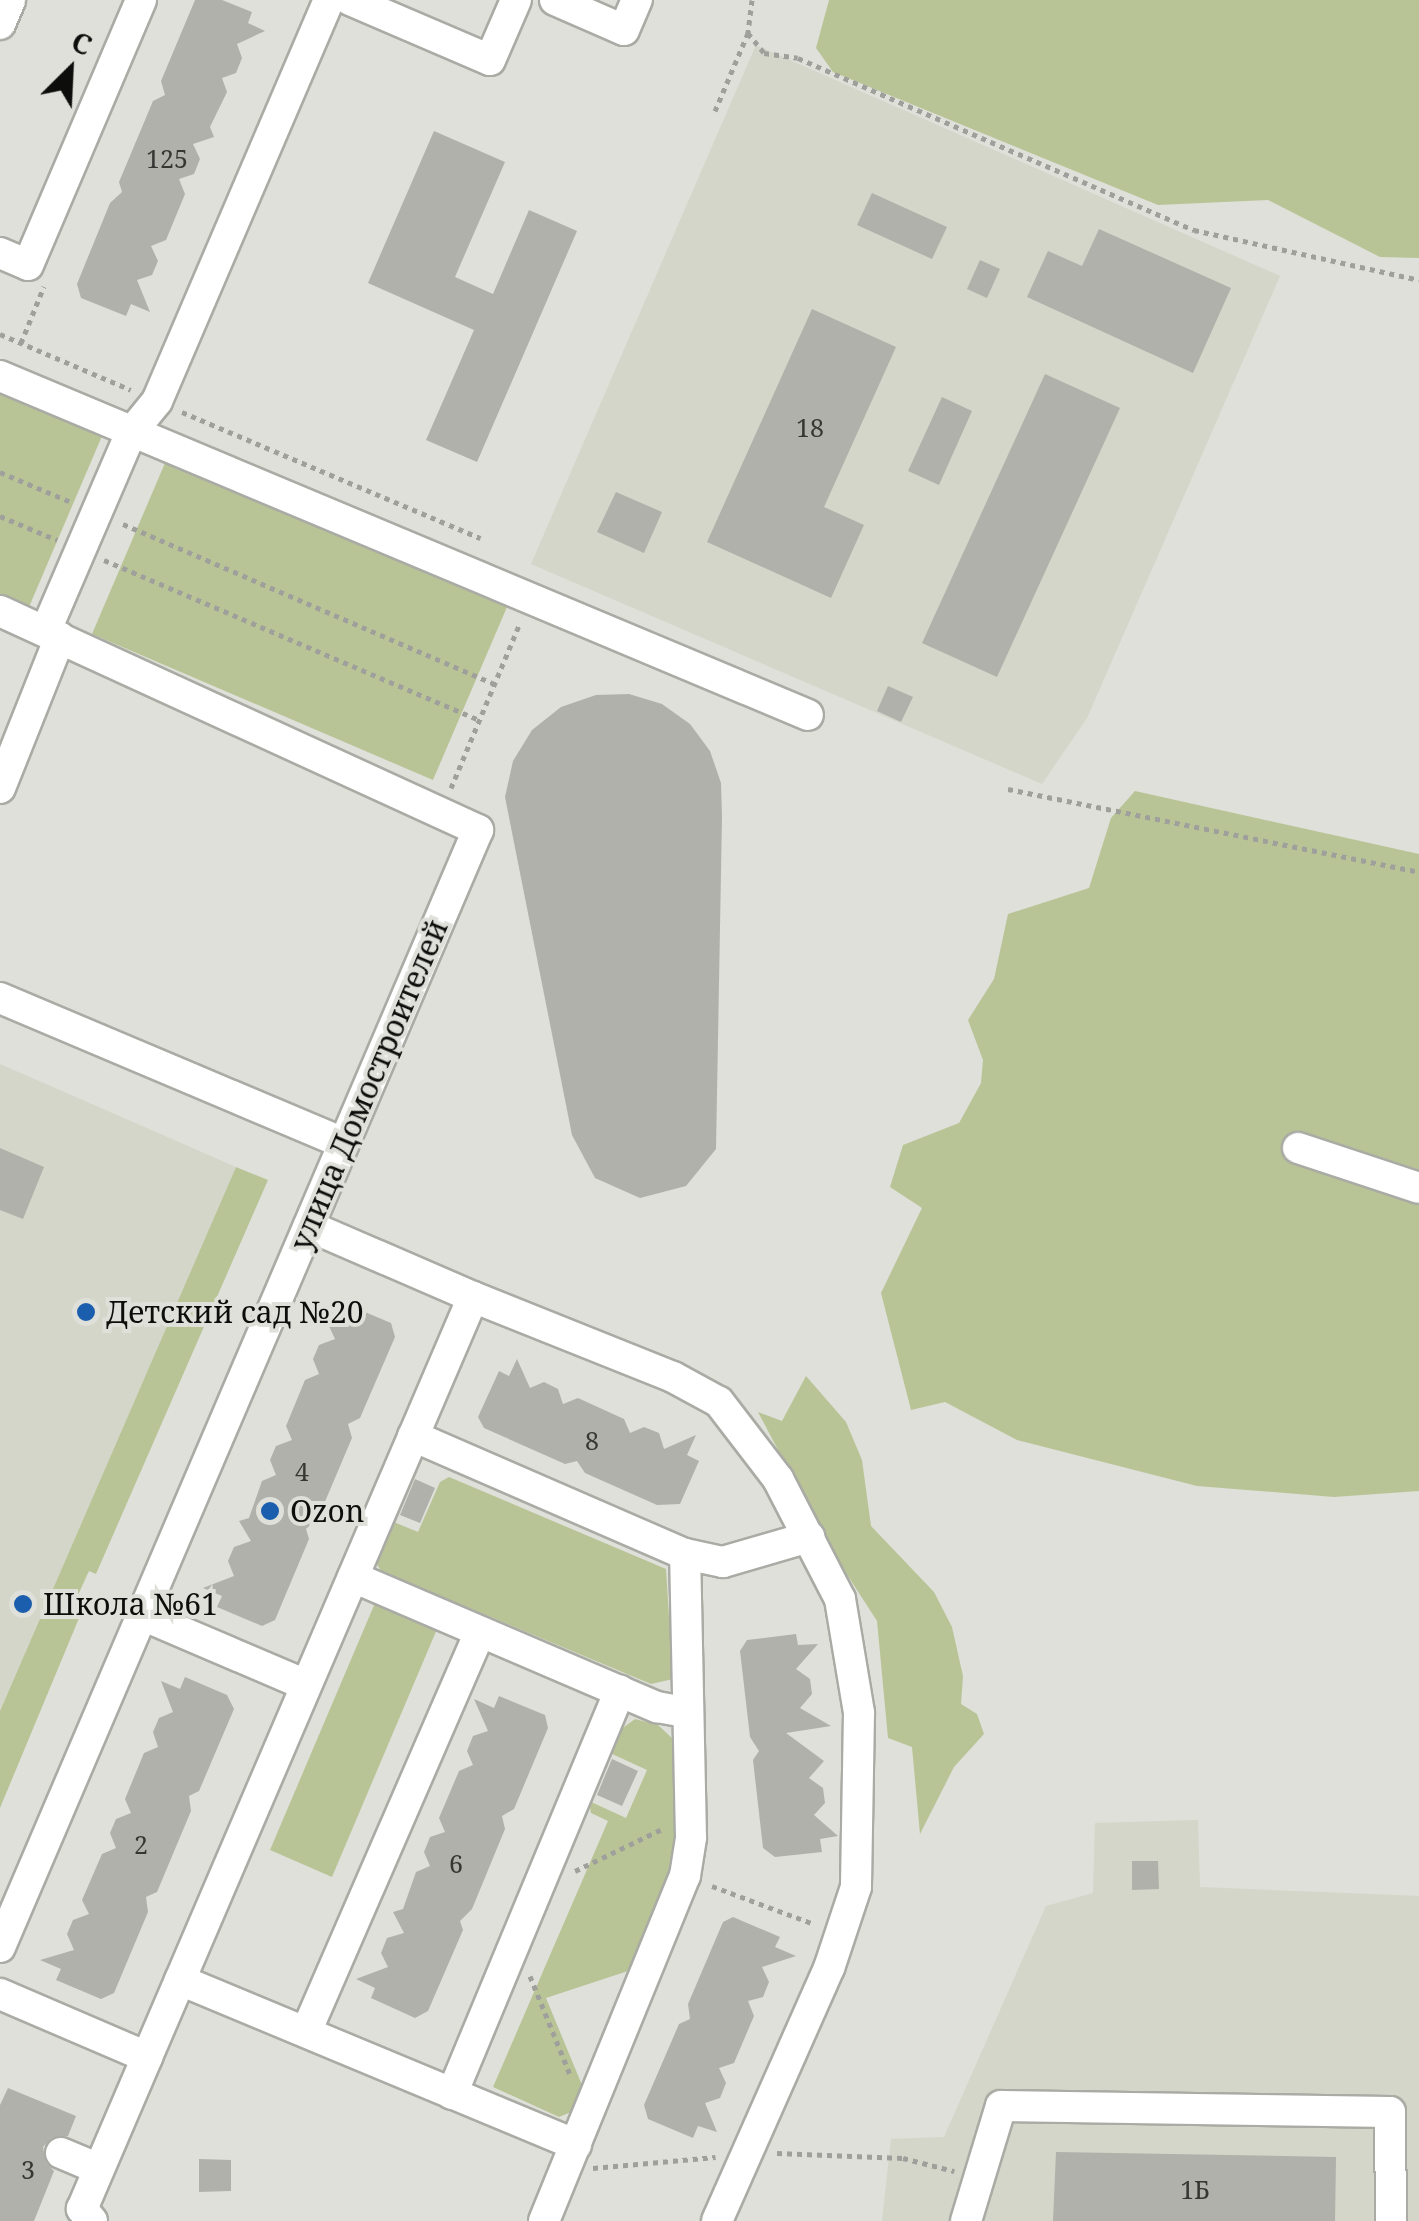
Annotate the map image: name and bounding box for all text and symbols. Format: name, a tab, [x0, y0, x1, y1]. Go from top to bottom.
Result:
north arrow	[20, 20, 120, 120]
text: С	[66, 21, 98, 64]
house number: 125	[146, 143, 188, 173]
house number: 18	[796, 412, 824, 442]
street label: улица Домостроителей	[283, 914, 455, 1256]
place label: Детский сад №20	[106, 1294, 364, 1330]
marker: Детский сад №20	[75, 1301, 97, 1323]
house number: 8	[585, 1425, 599, 1455]
house number: 4	[295, 1456, 309, 1486]
place label: Ozon	[290, 1493, 364, 1529]
marker: Ozon	[259, 1500, 281, 1522]
place label: Школа №61	[43, 1586, 218, 1622]
marker: Школа №61	[12, 1593, 34, 1615]
house number: 2	[134, 1829, 148, 1859]
house number: 6	[449, 1848, 463, 1878]
house number: 3	[21, 2154, 35, 2184]
house number: 1Б	[1180, 2174, 1210, 2204]

